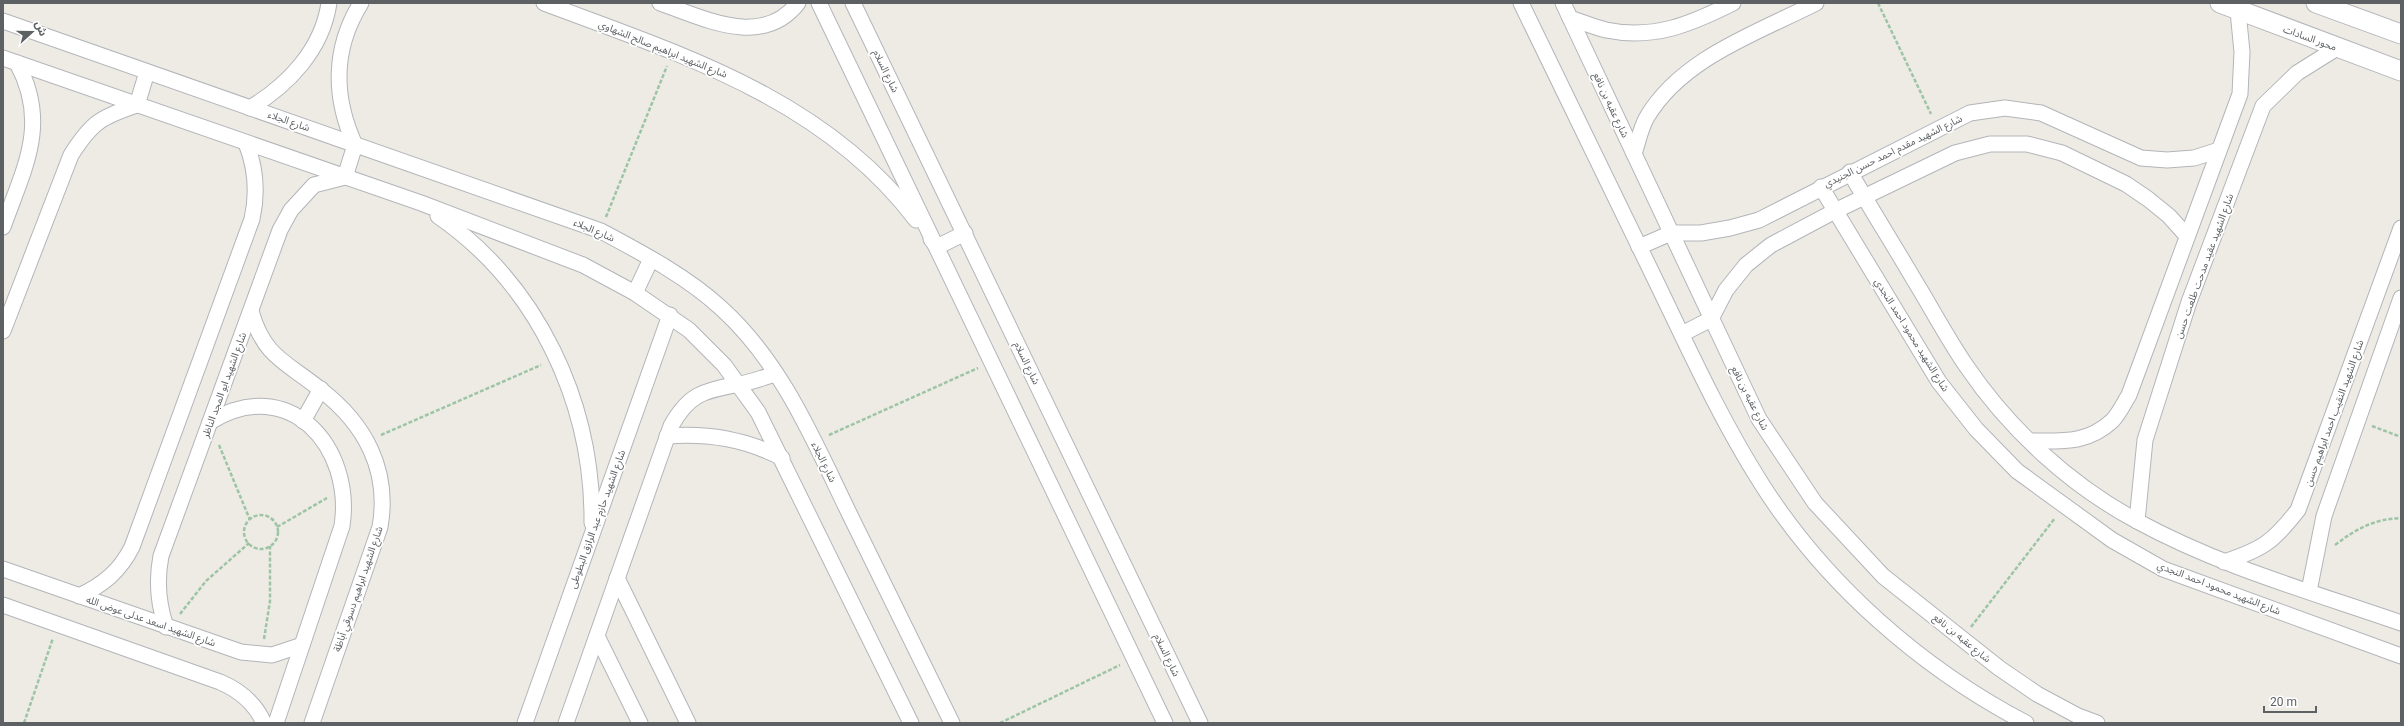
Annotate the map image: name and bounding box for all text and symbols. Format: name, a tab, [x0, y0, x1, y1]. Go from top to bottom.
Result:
north arrow	[12, 12, 52, 52]
street label: شارع الشهيد ابراهيم صالح الشهاوي	[596, 18, 729, 82]
text: ش	[32, 19, 50, 38]
street label: محور السادات	[2281, 23, 2338, 54]
street label: شارع السلام	[868, 48, 901, 96]
street label: شارع عقبه بن نافع	[1589, 71, 1631, 140]
street label: شارع الجلاء	[266, 109, 311, 135]
street label: شارع الشهيد مقدم احمد حسن الجنيدي	[1822, 113, 1965, 192]
street label: شارع الشهيد عقيد مدحت طلعت حسن	[2173, 192, 2237, 341]
street label: شارع الجلاء	[571, 216, 616, 245]
street label: شارع الشهيد محمود احمد النجدي	[1871, 277, 1951, 395]
street label: شارع الشهيد ابو المجد الناظر	[199, 331, 250, 441]
street label: شارع الشهيد النقيب احمد ابراهيم حسن	[2302, 338, 2368, 488]
street label: شارع السلام	[1009, 340, 1042, 388]
street label: شارع عقبه بن نافع	[1727, 364, 1771, 433]
street label: شارع الجلاء	[808, 440, 839, 485]
street label: شارع الشهيد حازم عبد الرازق البطوطى	[567, 448, 630, 591]
street label: شارع الشهيد ابراهيم دسوقي أباظة	[331, 525, 387, 654]
street label: شارع الشهيد محمود احمد النجدي	[2155, 559, 2282, 619]
street label: شارع الشهيد اسعد عدلى عوض الله	[84, 594, 217, 650]
street label: شارع عقبه بن نافع	[1930, 612, 1993, 666]
street label: شارع السلام	[1149, 632, 1182, 680]
scale bar	[2264, 688, 2316, 714]
text: 20 m	[2270, 695, 2297, 709]

